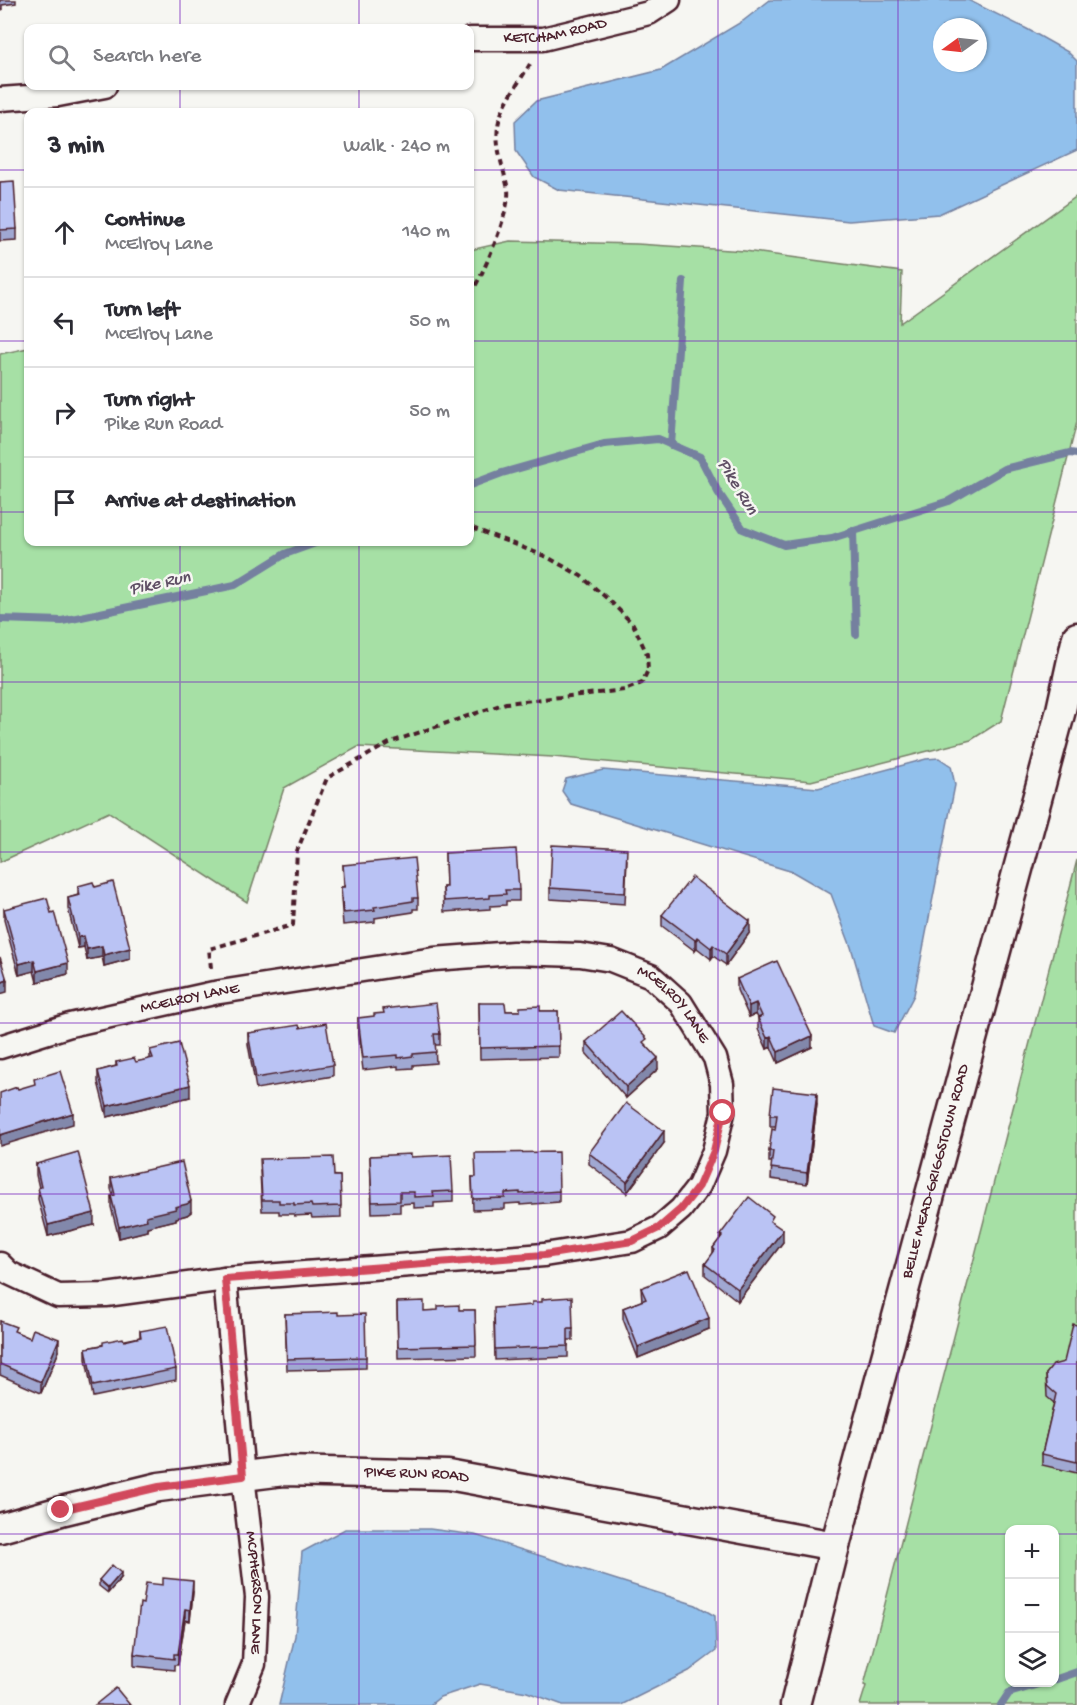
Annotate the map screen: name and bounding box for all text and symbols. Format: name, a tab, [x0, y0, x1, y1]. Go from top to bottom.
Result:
street label: KETCHAM ROAD	[504, 14, 609, 49]
north arrow	[933, 18, 987, 72]
search box	[24, 24, 474, 90]
icon: search	[45, 41, 78, 74]
text: Search here	[93, 44, 201, 70]
text: 3 min	[48, 132, 104, 163]
text: Walk · 240 m	[343, 136, 450, 159]
text: Continue	[105, 208, 185, 234]
icon: ahead	[48, 216, 81, 249]
text: 140 m	[402, 221, 450, 244]
text: McElroy Lane	[105, 234, 213, 257]
text: Turn left	[105, 298, 179, 324]
icon: left	[48, 306, 81, 339]
text: 50 m	[409, 311, 450, 334]
text: McElroy Lane	[105, 324, 213, 347]
text: Turn right	[105, 388, 193, 414]
icon: right	[48, 396, 81, 429]
text: 50 m	[409, 401, 450, 424]
text: Pike Run Road	[105, 414, 222, 437]
water label: Pike Run	[712, 455, 762, 519]
icon: arrive	[48, 486, 81, 519]
text: Arrive at destination	[105, 489, 295, 515]
water label: Pike Run	[128, 567, 193, 601]
street label: MCELROY LANE	[634, 962, 714, 1048]
street label: MCELROY LANE	[139, 980, 242, 1019]
street label: BELLE MEAD-GRIGGSTOWN ROAD	[898, 1062, 974, 1282]
route start	[709, 1099, 735, 1125]
street label: PIKE RUN ROAD	[363, 1463, 471, 1488]
route end	[47, 1496, 73, 1522]
map controls	[1005, 1525, 1059, 1687]
button: +	[1005, 1525, 1059, 1579]
street label: MCPHERSON LANE	[240, 1530, 267, 1655]
button: −	[1005, 1579, 1059, 1633]
button: layers	[1005, 1633, 1059, 1687]

